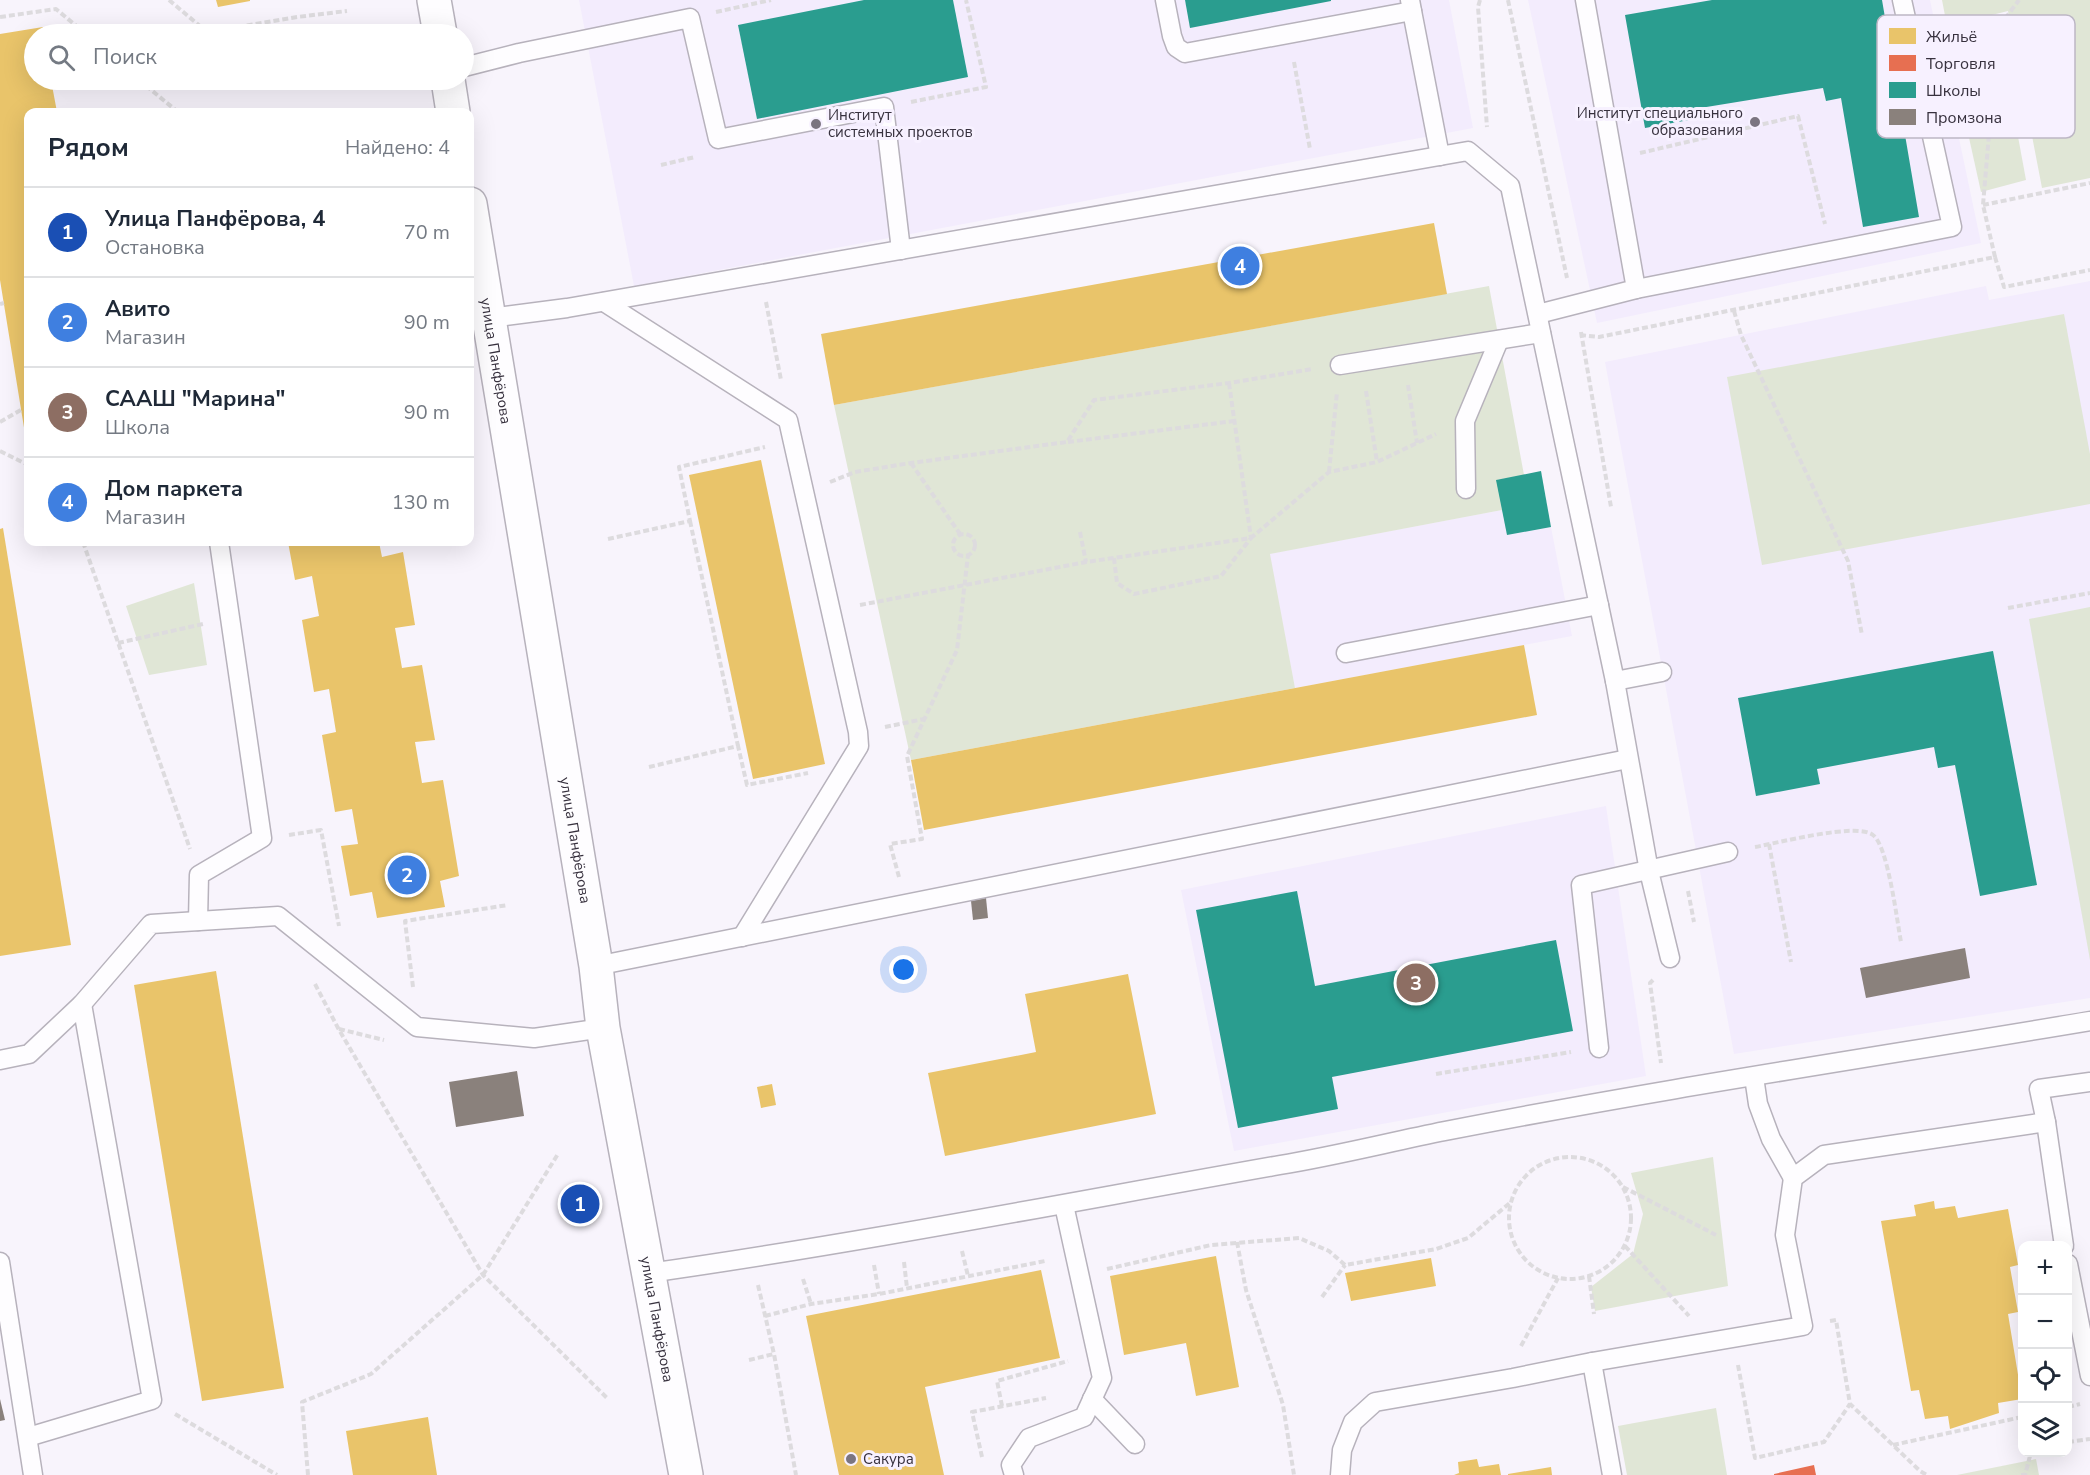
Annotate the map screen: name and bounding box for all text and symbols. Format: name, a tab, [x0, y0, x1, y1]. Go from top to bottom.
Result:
legend	[1877, 15, 2075, 138]
search box	[24, 24, 474, 90]
text: Жильё	[1926, 26, 1977, 48]
icon: search	[45, 41, 78, 74]
text: Поиск	[93, 42, 157, 72]
text: Торговля	[1926, 53, 1996, 75]
text: Школы	[1926, 80, 1981, 102]
place label: Институт специального образования	[1577, 103, 1743, 140]
place label: Институт системных проектов	[828, 105, 973, 142]
text: Промзона	[1926, 107, 2002, 129]
marker: Институт специального образования	[1748, 115, 1762, 129]
marker: Институт системных проектов	[809, 117, 823, 131]
text: Рядом	[48, 130, 129, 165]
text: Найдено: 4	[345, 134, 450, 161]
text: Улица Панфёрова, 4	[105, 204, 325, 234]
text: 1	[62, 219, 74, 246]
text: 70 m	[404, 219, 450, 246]
text: Остановка	[105, 234, 205, 261]
pin: 4	[1220, 244, 1260, 288]
text: Авито	[105, 294, 170, 324]
street label: улица Панфёрова	[476, 296, 516, 426]
text: 2	[62, 309, 74, 336]
text: 90 m	[404, 309, 450, 336]
text: Магазин	[105, 324, 186, 351]
text: СААШ "Марина"	[105, 384, 285, 414]
text: 3	[62, 399, 74, 426]
text: 90 m	[404, 399, 450, 426]
text: Школа	[105, 414, 170, 441]
text: Дом паркета	[105, 474, 243, 504]
text: 4	[62, 489, 74, 516]
text: 130 m	[392, 489, 450, 516]
text: Магазин	[105, 504, 186, 531]
street label: улица Панфёрова	[555, 776, 596, 905]
pin: 2	[388, 852, 426, 898]
your location	[889, 955, 918, 984]
pin: 3	[1396, 960, 1436, 1006]
pin: 1	[560, 1182, 600, 1226]
map controls	[2018, 1241, 2072, 1457]
button: +	[2018, 1241, 2072, 1295]
street label: улица Панфёрова	[636, 1255, 679, 1384]
button: −	[2018, 1295, 2072, 1349]
button: locate	[2018, 1349, 2072, 1403]
button: layers	[2018, 1403, 2072, 1457]
place label: Сакура	[863, 1449, 914, 1469]
marker: Сакура	[844, 1452, 858, 1466]

